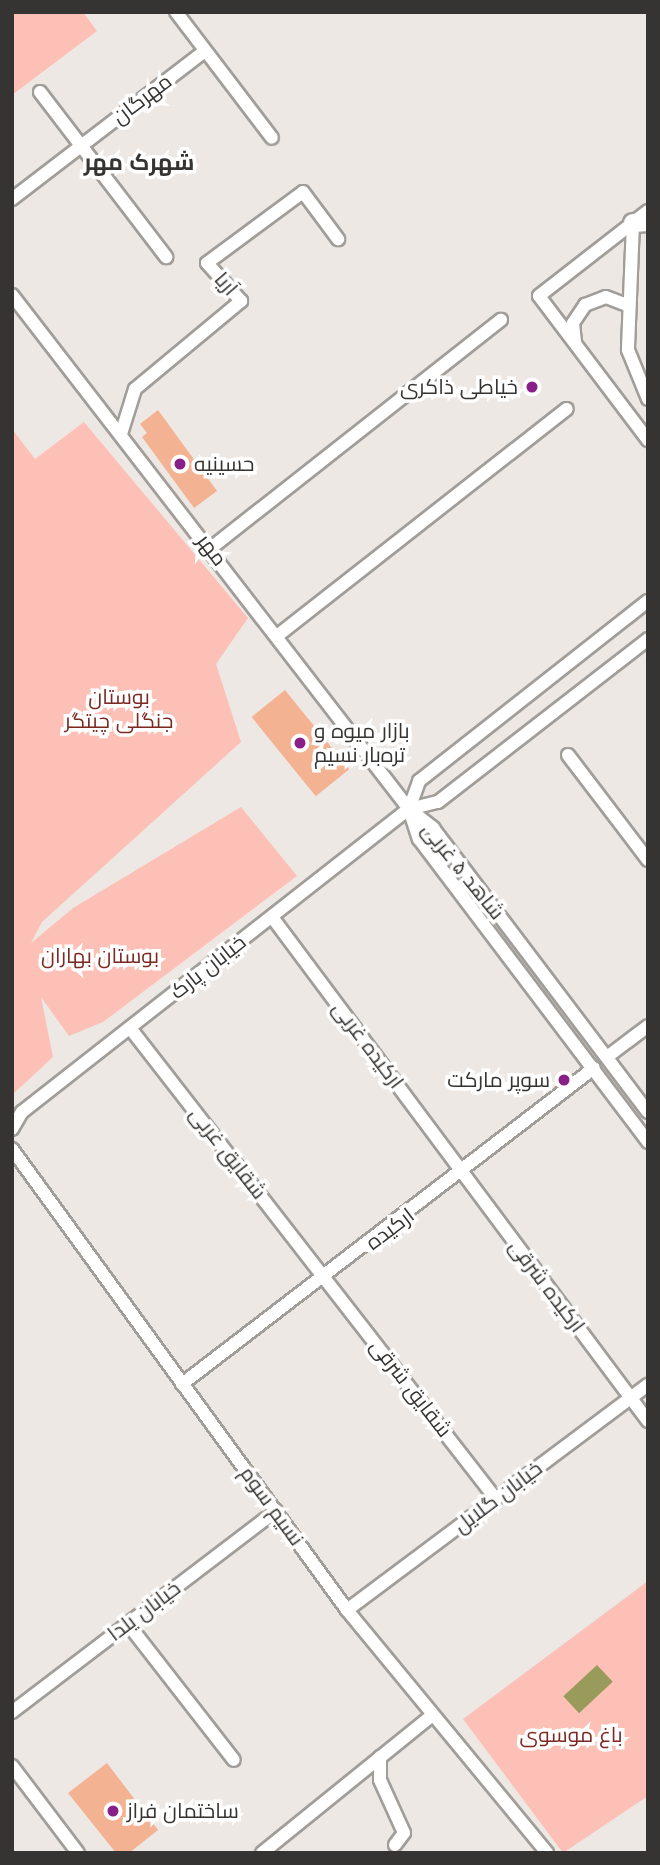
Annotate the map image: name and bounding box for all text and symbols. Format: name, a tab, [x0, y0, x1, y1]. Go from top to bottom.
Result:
street label: مهرگان	[107, 68, 177, 130]
district label: شهرک مهر	[84, 148, 194, 176]
street label: آریا	[209, 267, 243, 301]
place label: خیاطی ذاکری	[400, 374, 518, 400]
marker: خیاطی ذاکری	[524, 379, 540, 395]
place label: حسینیه	[194, 451, 254, 477]
marker: حسینیه	[172, 456, 188, 472]
street label: مهر	[192, 529, 232, 571]
park label: بوستان جنگلی چیتگر	[65, 684, 173, 734]
place label: بازار میوه و تره‌بار نسیم	[314, 718, 410, 768]
marker: بازار میوه و تره‌بار نسیم	[292, 735, 308, 751]
street label: شاهد ۵ غربی	[416, 817, 510, 925]
street label: خیابان پارک	[165, 930, 251, 1004]
park label: بوستان بهاران	[41, 943, 159, 969]
street label: ارکیده غربی	[327, 996, 409, 1094]
place label: سوپر مارکت	[447, 1067, 550, 1093]
marker: سوپر مارکت	[556, 1072, 572, 1088]
street label: شقایق غربی	[184, 1102, 272, 1204]
street label: ارکیده	[361, 1203, 419, 1255]
street label: ارکیده شرقی	[504, 1234, 590, 1338]
street label: شقایق شرقی	[365, 1334, 457, 1442]
street label: خیابان گلایل	[449, 1456, 547, 1538]
street label: نسیم سوم	[235, 1461, 309, 1551]
street label: خیابان یلدا	[103, 1575, 185, 1647]
park label: باغ موسوی	[519, 1722, 623, 1748]
place label: ساختمان فراز	[127, 1798, 239, 1824]
marker: ساختمان فراز	[105, 1803, 121, 1819]

